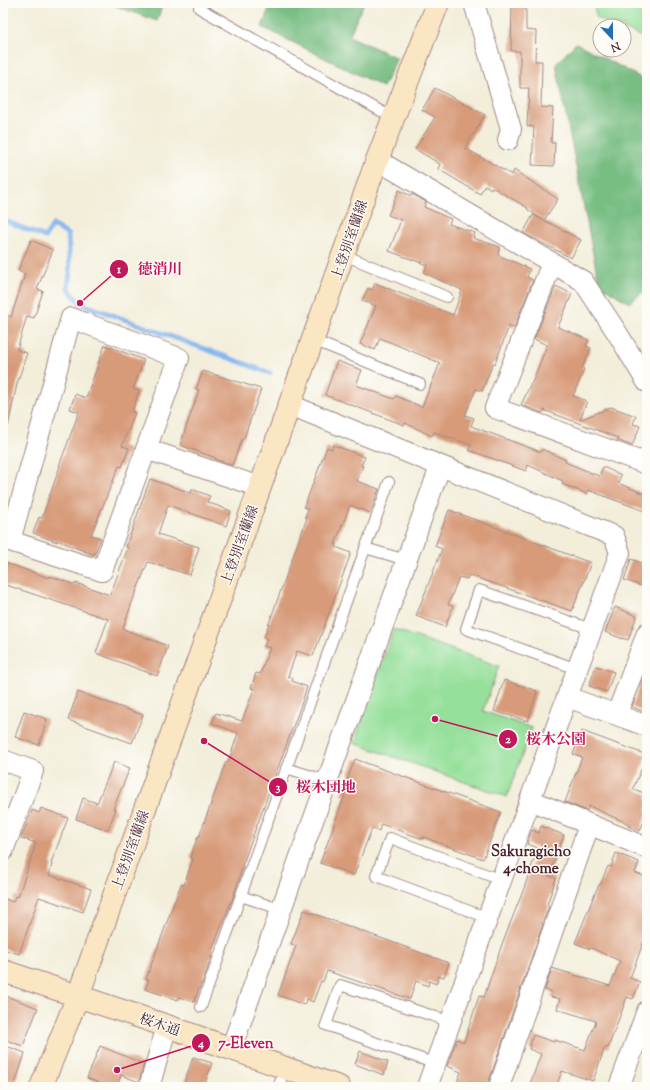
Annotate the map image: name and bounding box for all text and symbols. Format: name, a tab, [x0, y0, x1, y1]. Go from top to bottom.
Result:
north arrow	[592, 18, 632, 58]
text: N	[608, 37, 623, 55]
street label: 上登別室蘭線	[328, 198, 374, 284]
callout: 徳消川	[109, 255, 190, 282]
text: 徳消川	[137, 260, 183, 281]
text: 1	[116, 261, 122, 279]
street label: 上登別室蘭線	[217, 503, 265, 589]
callout: 桜木公園	[498, 725, 594, 752]
text: 桜木公園	[526, 730, 586, 751]
text: 2	[505, 731, 511, 749]
callout: 桜木団地	[268, 773, 364, 800]
text: 桜木団地	[296, 778, 356, 799]
text: 3	[276, 779, 281, 797]
street label: 上登別室蘭線	[108, 808, 156, 894]
district label: Sakuragicho 4-chome	[491, 842, 571, 880]
street label: 桜木通	[136, 1010, 182, 1042]
callout: 7-Eleven	[191, 1029, 282, 1056]
text: 7-Eleven	[218, 1034, 274, 1055]
text: 4	[197, 1035, 204, 1053]

